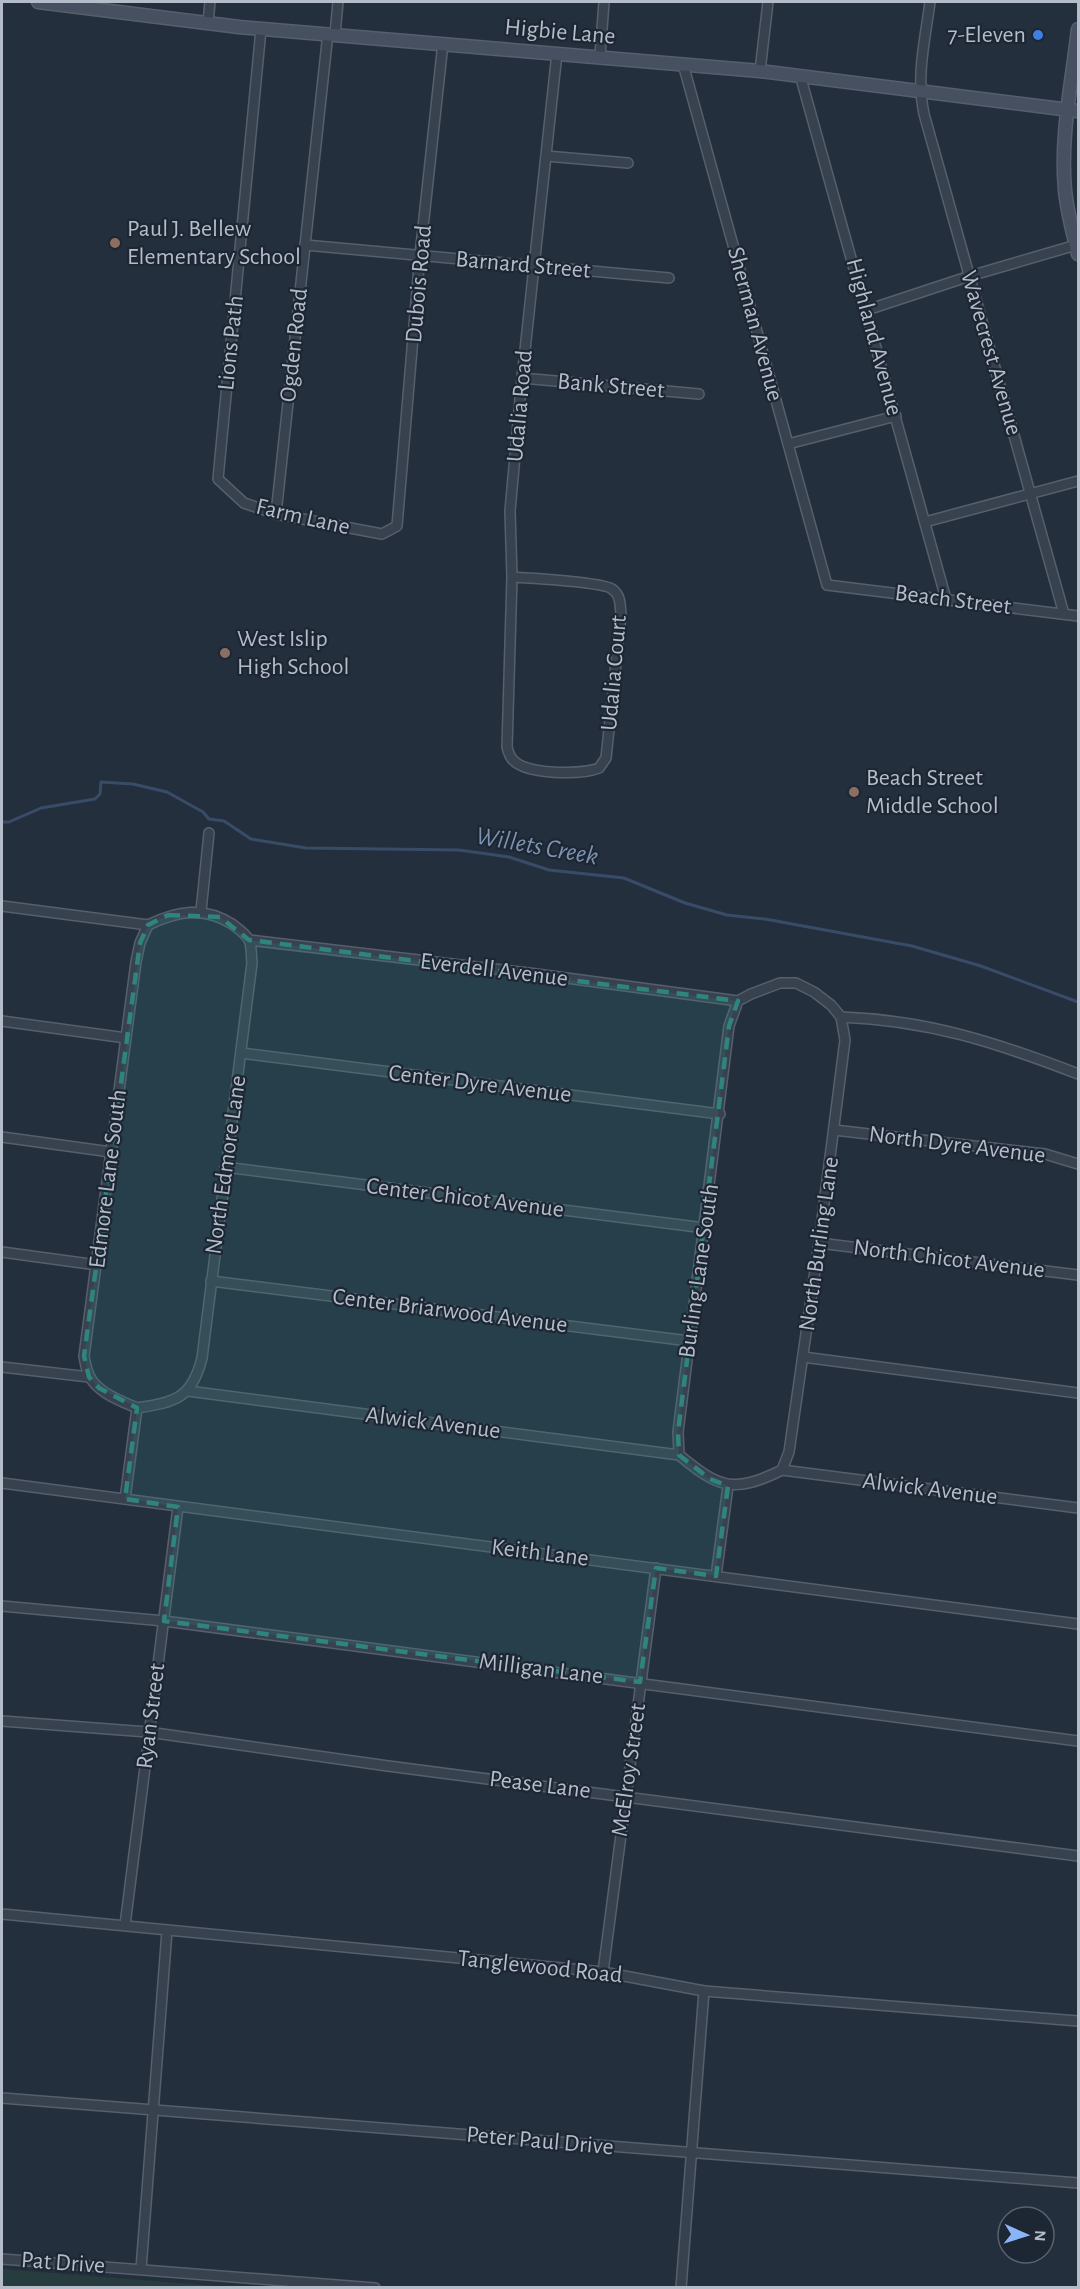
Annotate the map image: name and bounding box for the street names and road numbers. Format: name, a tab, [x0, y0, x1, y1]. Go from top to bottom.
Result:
street label: Higbie Lane	[503, 15, 617, 49]
street label: Dubois Road	[402, 224, 436, 344]
street label: Sherman Avenue	[723, 244, 787, 404]
street label: Barnard Street	[455, 247, 592, 283]
street label: Highland Avenue	[841, 256, 907, 418]
street label: Wavecrest Avenue	[956, 268, 1026, 438]
street label: Ogden Road	[276, 287, 312, 403]
street label: Lions Path	[214, 294, 248, 392]
street label: Udalia Road	[503, 349, 537, 463]
street label: Bank Street	[556, 369, 666, 403]
street label: Farm Lane	[254, 495, 352, 539]
street label: Beach Street	[893, 581, 1013, 619]
street label: Udalia Court	[597, 614, 631, 732]
street label: Everdell Avenue	[419, 949, 569, 991]
street label: Center Dyre Avenue	[387, 1061, 573, 1107]
street label: North Edmore Lane	[202, 1074, 250, 1256]
street label: Edmore Lane South	[85, 1088, 131, 1270]
street label: North Dyre Avenue	[867, 1122, 1047, 1168]
street label: North Burling Lane	[795, 1155, 843, 1333]
street label: Center Chicot Avenue	[365, 1174, 565, 1222]
street label: Burling Lane South	[675, 1182, 723, 1360]
street label: North Chicot Avenue	[852, 1235, 1046, 1283]
street label: Center Briarwood Avenue	[331, 1285, 569, 1337]
street label: Alwick Avenue	[364, 1403, 502, 1443]
street label: Alwick Avenue	[861, 1469, 999, 1509]
street label: Keith Lane	[490, 1535, 590, 1571]
street label: Milligan Lane	[477, 1649, 605, 1689]
street label: Ryan Street	[133, 1661, 169, 1770]
street label: McElroy Street	[608, 1701, 650, 1838]
street label: Pease Lane	[488, 1767, 592, 1803]
street label: Tanglewood Road	[456, 1946, 624, 1988]
street label: Peter Paul Drive	[465, 2123, 615, 2159]
street label: Pat Drive	[20, 2248, 106, 2278]

